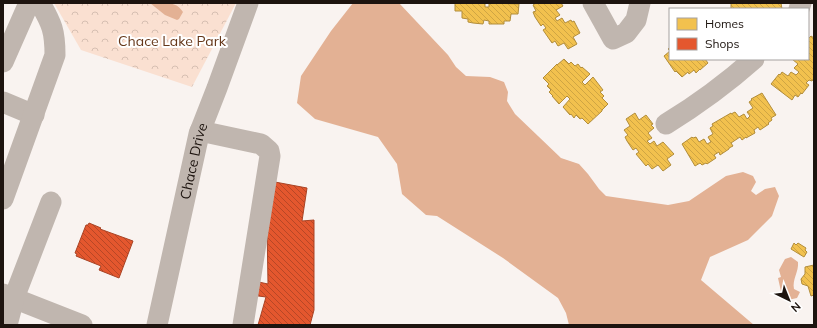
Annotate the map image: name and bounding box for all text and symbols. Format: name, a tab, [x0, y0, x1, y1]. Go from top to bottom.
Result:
legend	[669, 8, 809, 60]
text: Homes	[705, 16, 744, 31]
park label: Chace Lake Park	[118, 32, 227, 50]
text: Shops	[705, 36, 740, 51]
street label: Chace Drive	[176, 120, 212, 201]
north arrow	[769, 280, 809, 320]
text: N	[788, 299, 804, 315]

